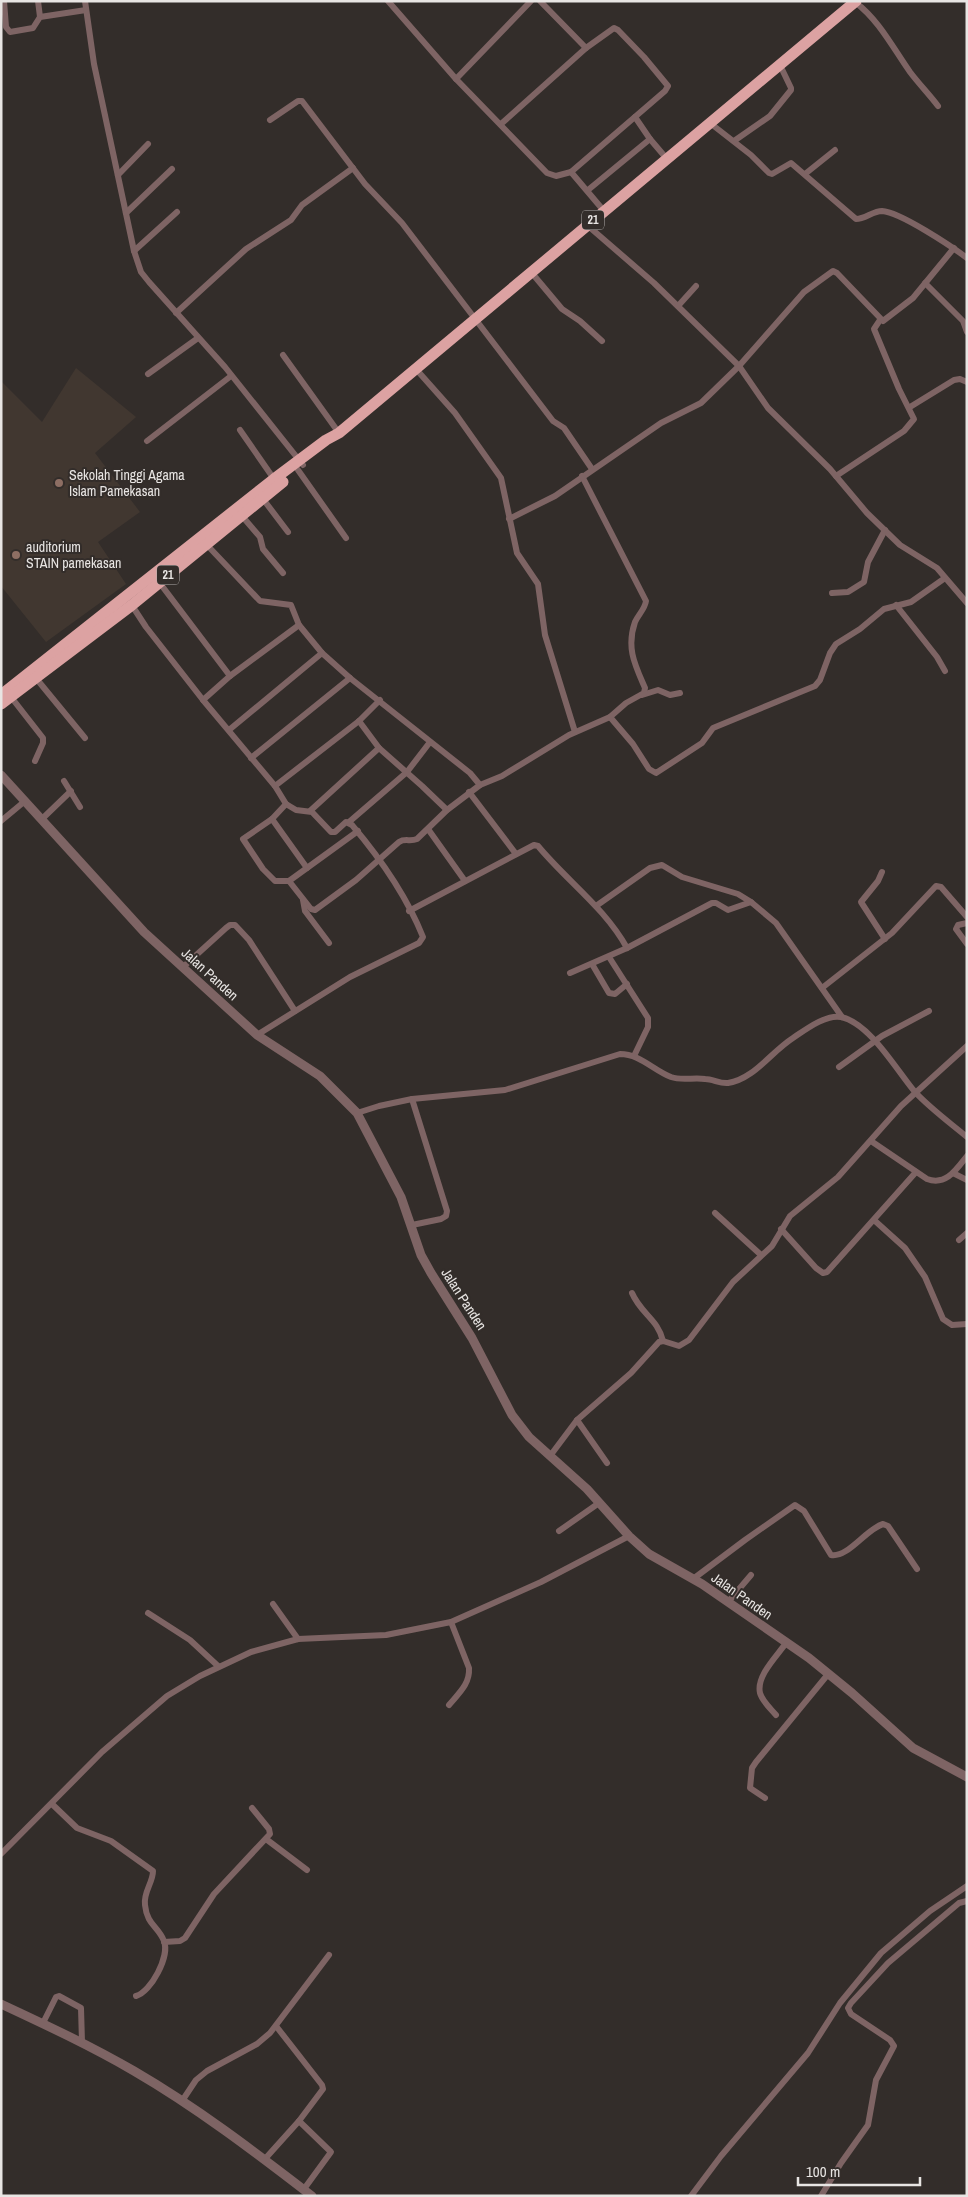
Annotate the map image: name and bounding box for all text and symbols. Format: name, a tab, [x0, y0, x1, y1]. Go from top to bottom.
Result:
road number: 21	[582, 210, 604, 230]
place label: Sekolah Tinggi Agama Islam Pamekasan	[69, 466, 185, 500]
marker: Sekolah Tinggi Agama Islam Pamekasan	[53, 477, 65, 489]
place label: auditorium STAIN pamekasan	[26, 538, 122, 572]
marker: auditorium STAIN pamekasan	[10, 549, 22, 561]
road number: 21	[157, 566, 179, 584]
street label: Jalan Panden	[178, 944, 242, 1004]
street label: Jalan Panden	[437, 1265, 491, 1333]
street label: Jalan Panden	[708, 1568, 776, 1624]
scale bar	[798, 2154, 920, 2186]
text: 100 m	[806, 2161, 840, 2182]

